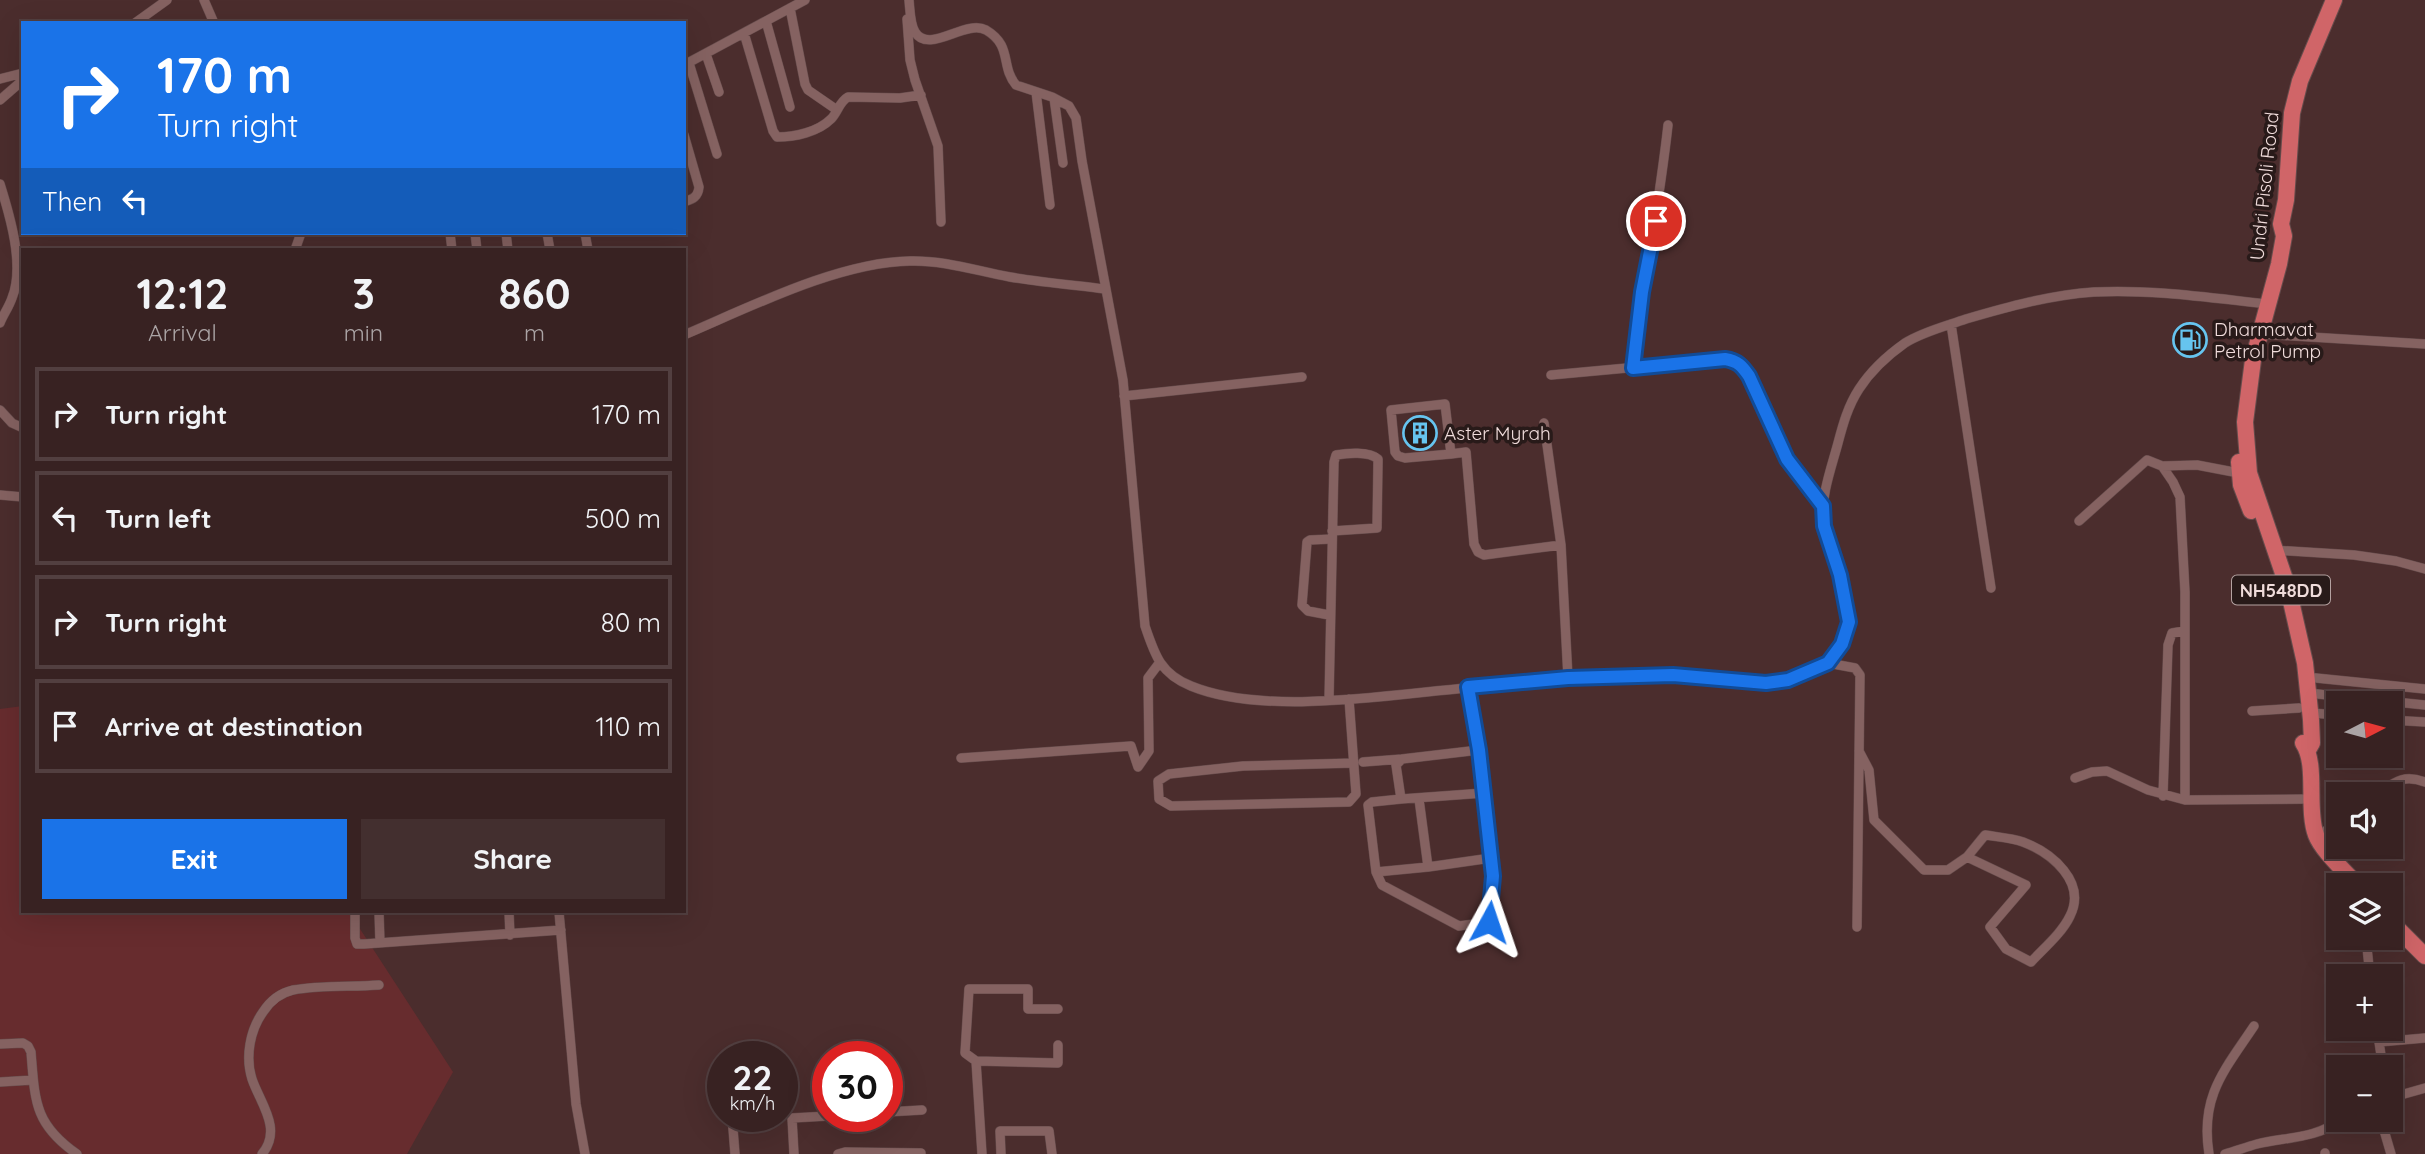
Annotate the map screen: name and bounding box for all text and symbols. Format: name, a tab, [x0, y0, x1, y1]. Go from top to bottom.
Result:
text: 170 m	[157, 44, 292, 105]
icon: right	[42, 49, 133, 140]
text: Turn right	[157, 105, 298, 145]
street label: Undri Pisoli Road	[2244, 111, 2284, 261]
icon: left	[116, 182, 154, 220]
text: Then	[42, 185, 102, 218]
pin	[1626, 191, 1686, 251]
icon: arrive	[1637, 202, 1675, 240]
text: 12:12	[136, 267, 228, 320]
text: 3	[352, 267, 375, 320]
text: 860	[499, 267, 571, 320]
place label: Dharmavat Petrol Pump	[2214, 317, 2321, 363]
text: Arrival	[148, 318, 217, 347]
text: min	[344, 318, 383, 347]
text: m	[524, 318, 545, 347]
fuel station icon: Dharmavat Petrol Pump	[2171, 321, 2209, 359]
icon: right	[46, 395, 84, 433]
text: Turn right	[105, 398, 227, 431]
text: 170 m	[592, 398, 661, 431]
building icon: Aster Myrah	[1401, 414, 1439, 452]
place label: Aster Myrah	[1444, 421, 1551, 445]
icon: left	[46, 499, 84, 537]
text: Turn left	[105, 502, 212, 535]
text: 500 m	[585, 502, 661, 535]
road number: NH548DD	[2232, 576, 2330, 604]
icon: right	[46, 603, 84, 641]
text: Turn right	[105, 606, 227, 639]
text: 80 m	[601, 606, 661, 639]
north arrow	[2326, 691, 2403, 768]
map controls	[2326, 691, 2403, 1132]
icon: arrive	[46, 707, 84, 745]
text: Arrive at destination	[105, 710, 363, 743]
text: 110 m	[595, 710, 661, 743]
button: sound	[2326, 782, 2403, 859]
button: Exit	[42, 819, 347, 899]
button: Share	[361, 819, 665, 899]
button: layers	[2326, 873, 2403, 950]
position arrow	[1452, 885, 1526, 959]
button: +	[2326, 964, 2403, 1041]
speed limit sign: 30	[812, 1041, 903, 1132]
text: 22	[733, 1055, 772, 1099]
button: −	[2326, 1055, 2403, 1132]
text: km/h	[730, 1092, 775, 1115]

